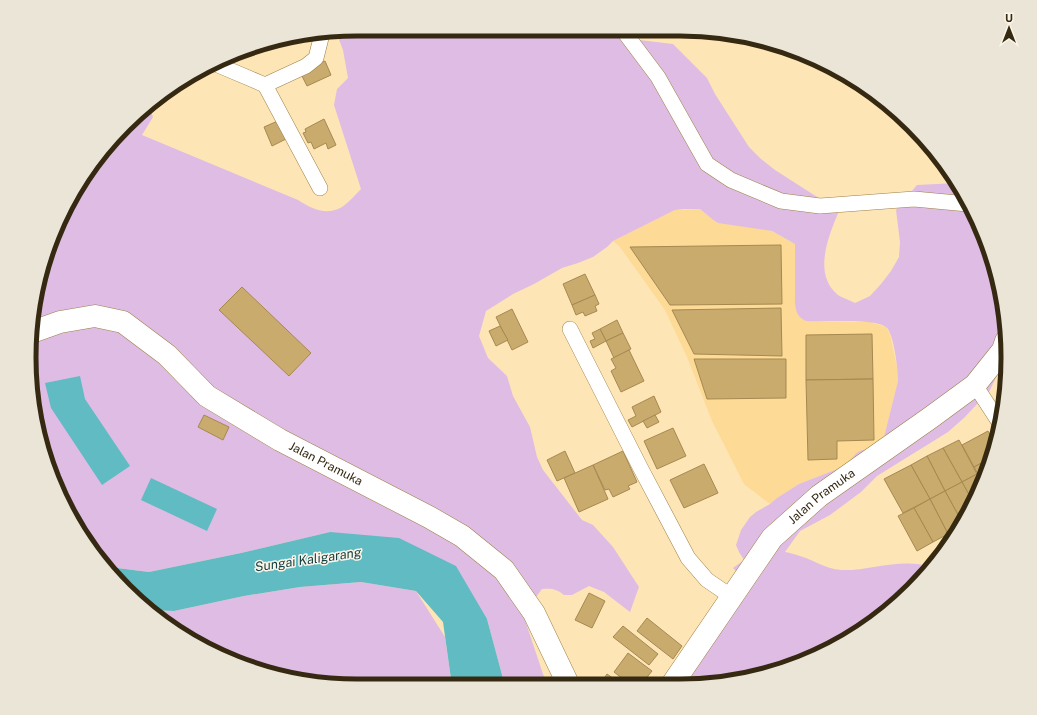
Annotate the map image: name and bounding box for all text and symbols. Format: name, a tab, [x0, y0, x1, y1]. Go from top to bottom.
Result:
north arrow	[989, 8, 1029, 48]
text: U	[1005, 12, 1013, 24]
street label: Jalan Pramuka	[287, 439, 365, 488]
street label: Jalan Pramuka	[786, 466, 858, 527]
water label: Sungai Kaligarang	[254, 545, 363, 574]

